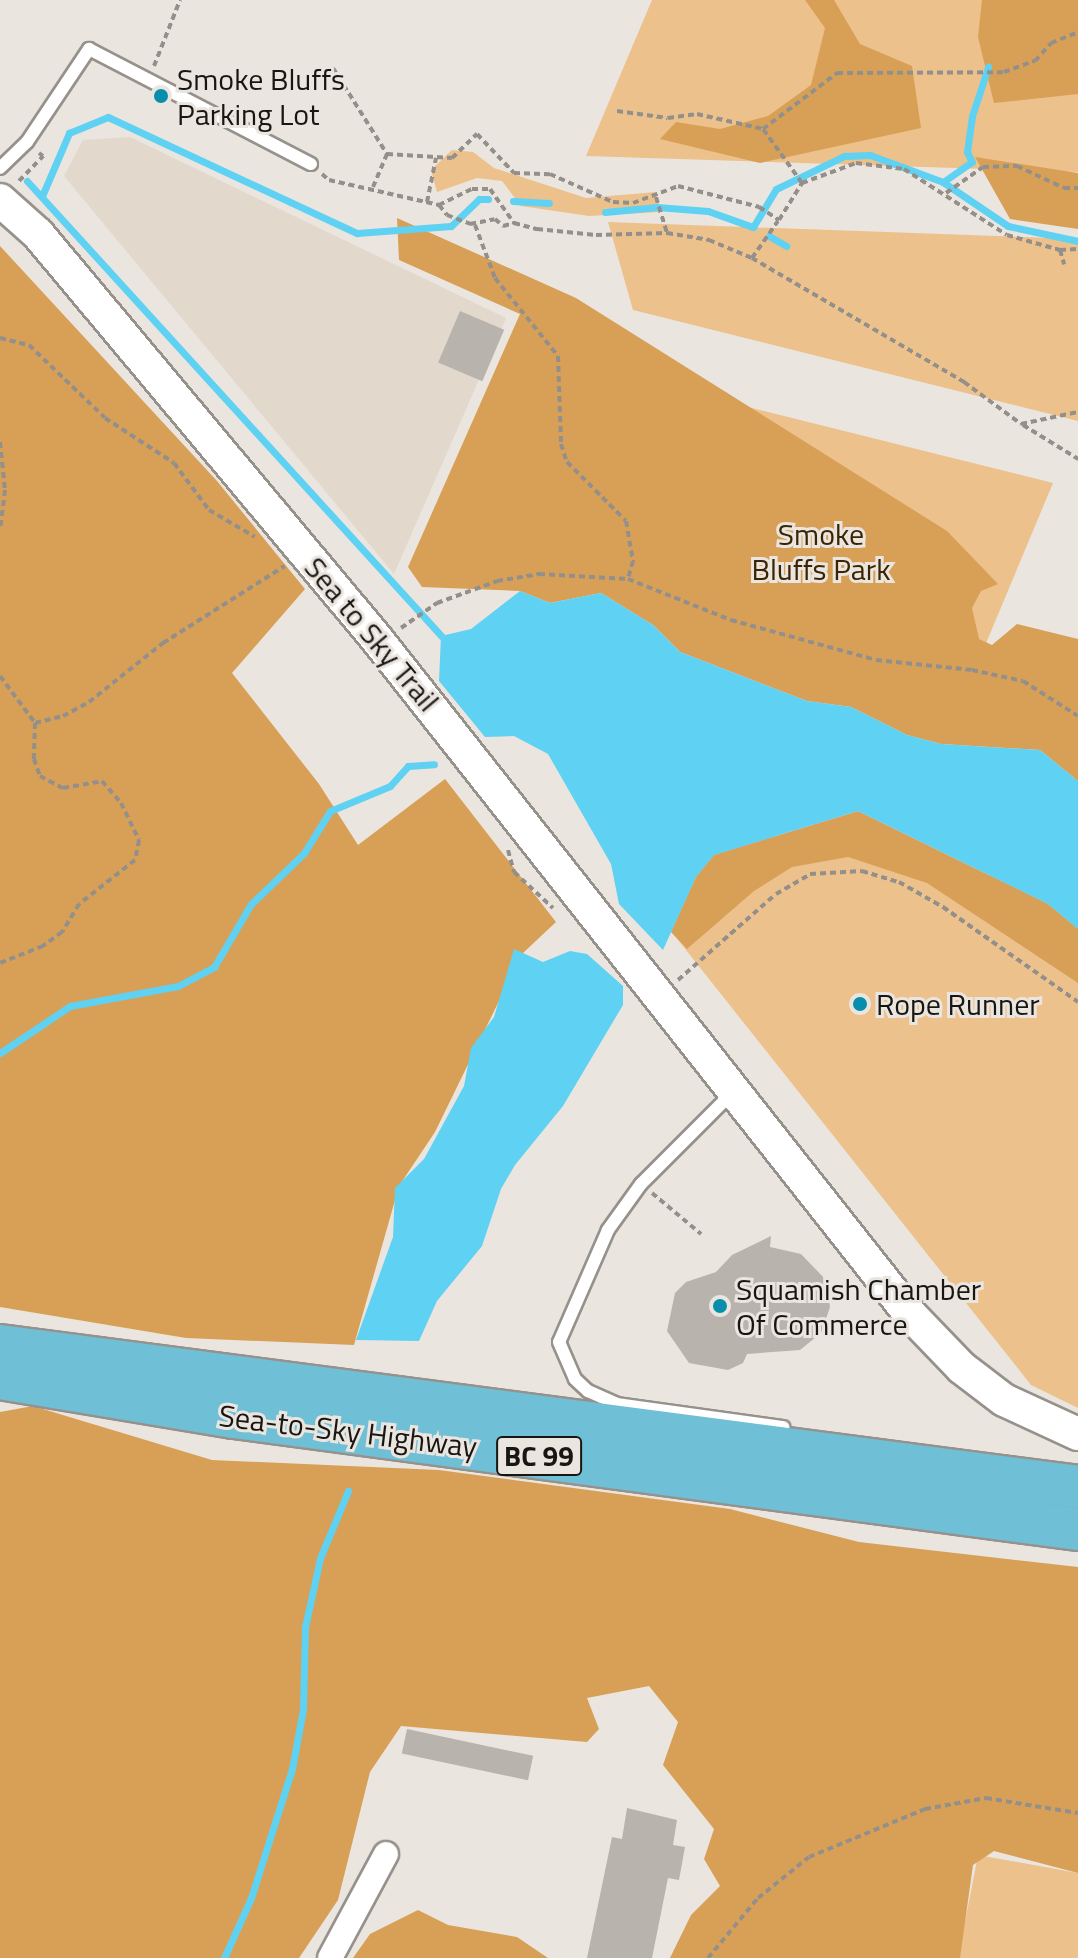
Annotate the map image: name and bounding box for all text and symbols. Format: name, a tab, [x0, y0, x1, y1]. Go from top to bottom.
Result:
place label: Smoke Bluffs Parking Lot	[177, 61, 345, 132]
marker: Smoke Bluffs Parking Lot	[152, 87, 170, 105]
park label: Smoke Bluffs Park	[751, 516, 891, 586]
street label: Sea to Sky Trail	[297, 550, 447, 718]
place label: Rope Runner	[876, 986, 1040, 1022]
marker: Rope Runner	[851, 995, 869, 1013]
place label: Squamish Chamber Of Commerce	[736, 1271, 981, 1342]
marker: Squamish Chamber Of Commerce	[711, 1297, 729, 1315]
street label: Sea-to-Sky Highway	[217, 1397, 479, 1465]
road number: BC 99	[495, 1432, 583, 1480]

